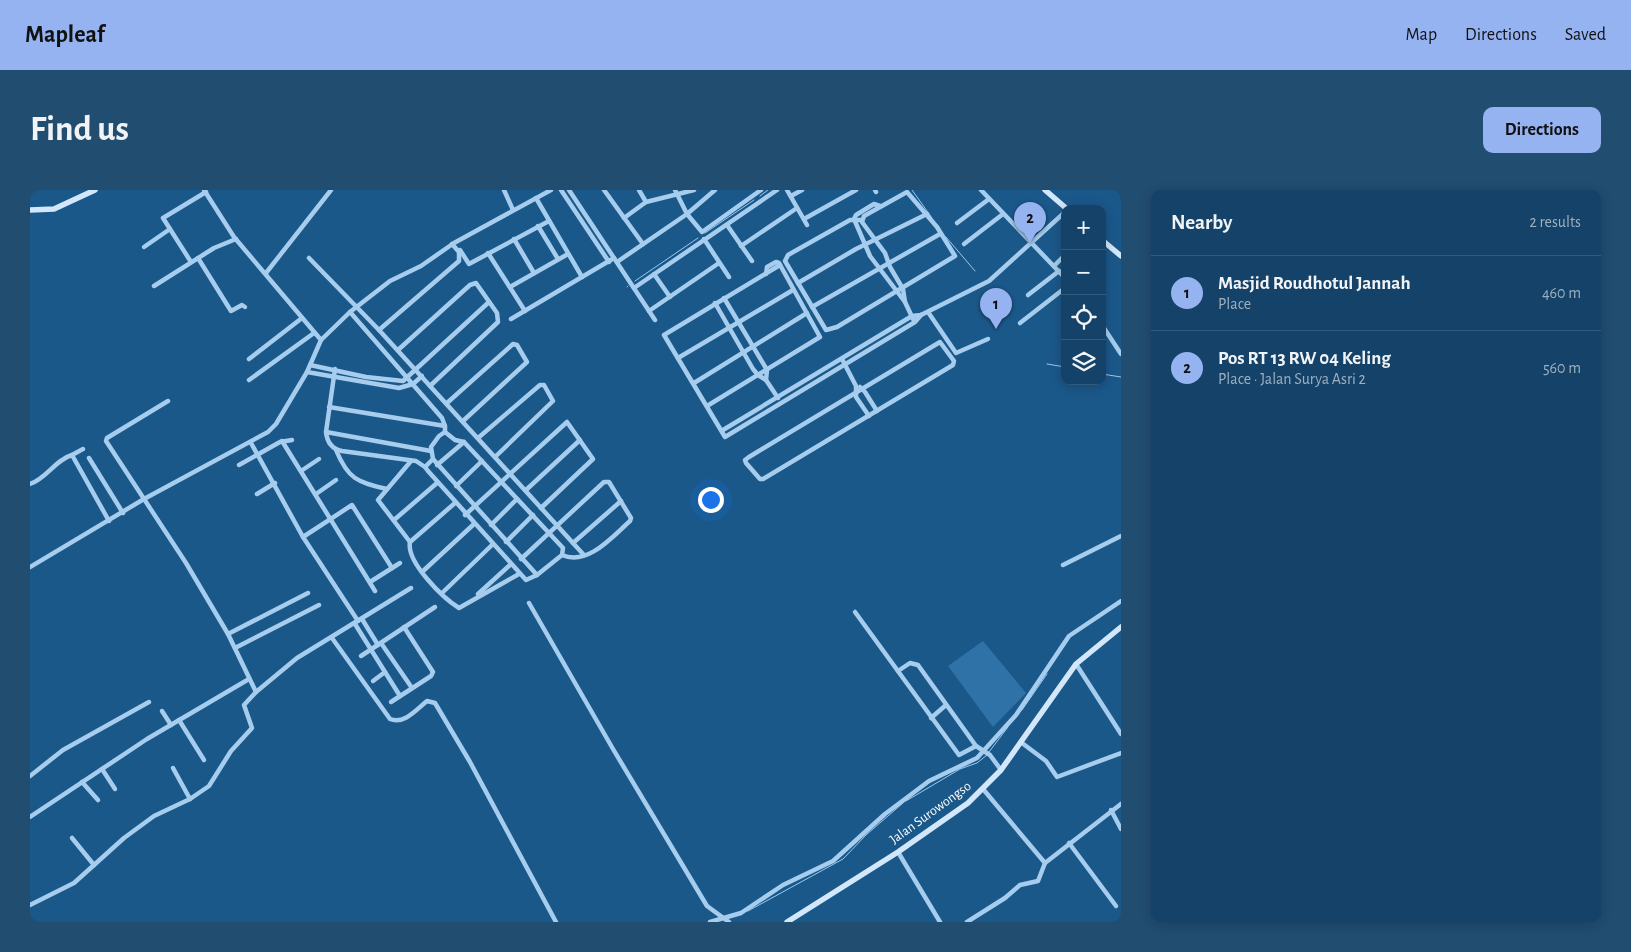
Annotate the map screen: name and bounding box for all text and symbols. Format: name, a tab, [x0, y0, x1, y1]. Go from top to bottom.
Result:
text: Mapleaf	[25, 23, 105, 47]
text: Map	[1406, 26, 1437, 44]
text: Directions	[1465, 26, 1537, 44]
text: Saved	[1565, 26, 1606, 44]
button: Directions	[1483, 107, 1601, 153]
text: Find us	[30, 112, 129, 147]
pin: 2	[1014, 202, 1046, 243]
map controls	[1061, 205, 1106, 385]
button: +	[1061, 205, 1106, 250]
text: Nearby	[1171, 212, 1232, 233]
text: 2 results	[1529, 214, 1581, 230]
button: −	[1061, 250, 1106, 295]
text: Masjid Roudhotul Jannah	[1218, 274, 1411, 293]
text: 1	[1184, 285, 1190, 301]
text: 460 m	[1542, 285, 1581, 301]
pin: 1	[980, 288, 1012, 329]
button: locate	[1061, 295, 1106, 340]
text: Place	[1218, 296, 1251, 312]
button: layers	[1061, 340, 1106, 385]
text: Pos RT 13 RW 04 Keling	[1218, 349, 1391, 368]
text: 2	[1183, 360, 1191, 376]
text: 560 m	[1543, 360, 1581, 376]
text: Place · Jalan Surya Asri 2	[1218, 371, 1366, 387]
your location	[698, 487, 724, 513]
street label: Jalan Surowongso	[887, 779, 974, 847]

